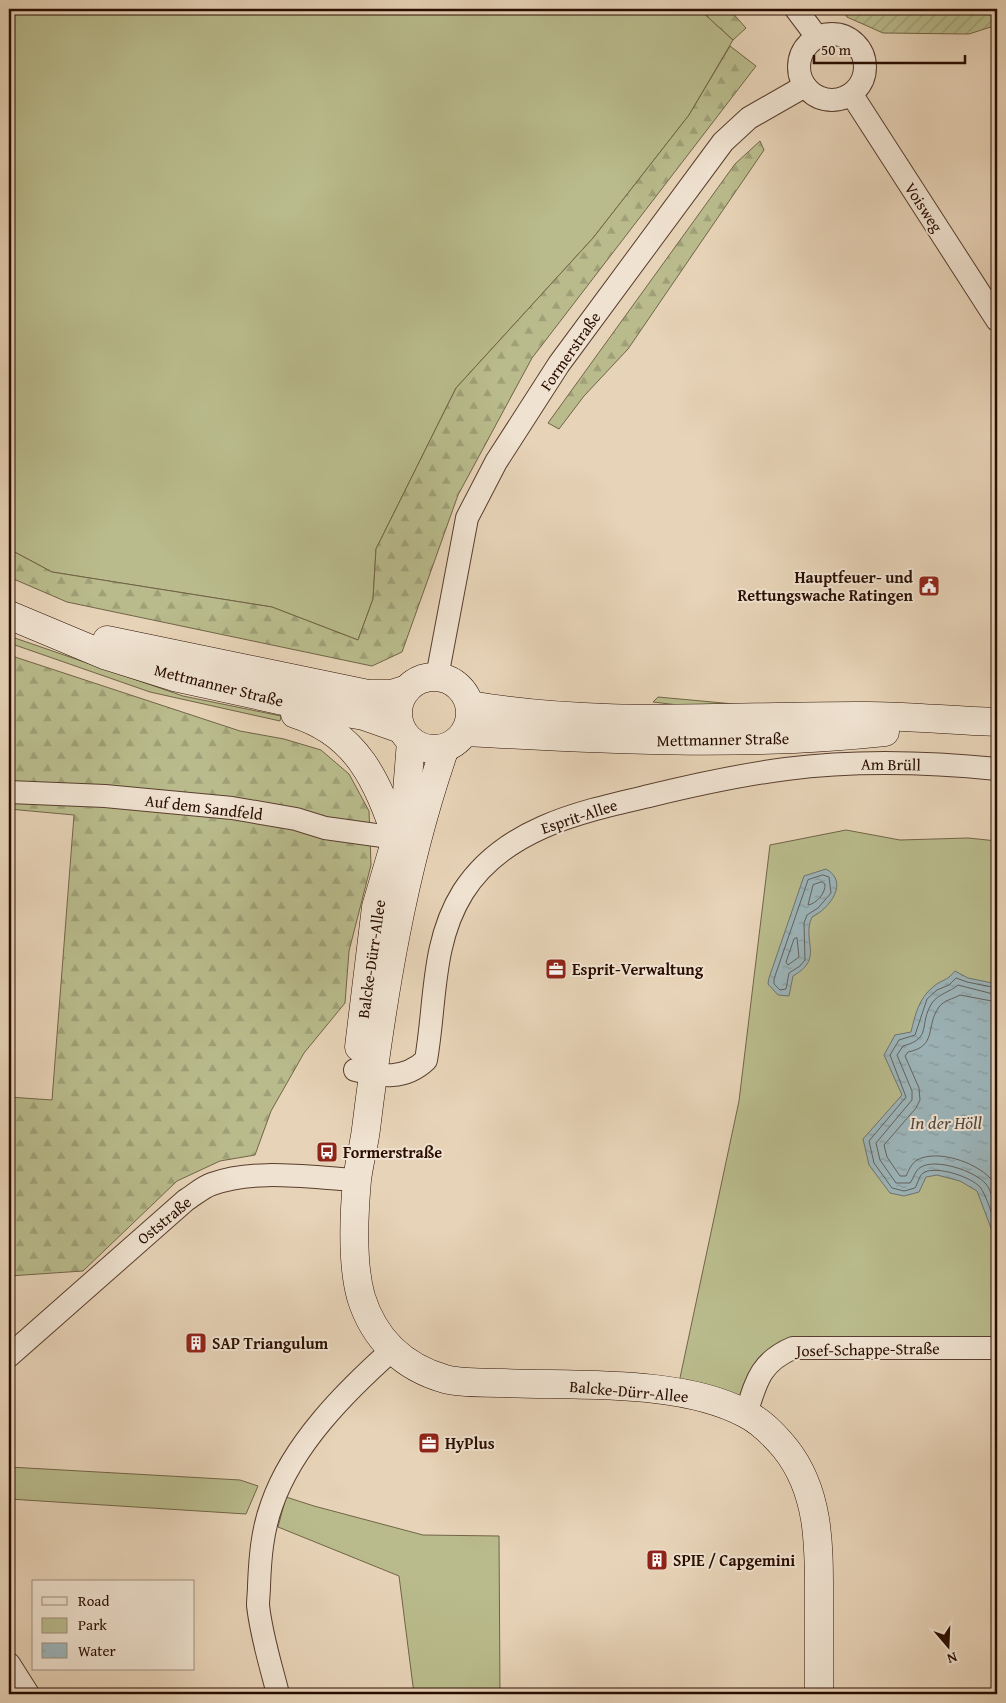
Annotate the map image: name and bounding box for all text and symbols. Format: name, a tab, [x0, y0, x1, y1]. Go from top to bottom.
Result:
scale bar	[814, 32, 965, 64]
text: 50 m	[821, 39, 852, 60]
street label: Voisweg	[899, 177, 949, 237]
street label: Formerstraße	[534, 306, 606, 396]
place label: Hauptfeuer- und Rettungswache Ratingen	[737, 565, 914, 607]
public building icon: Hauptfeuer- und Rettungswache Ratingen	[917, 574, 941, 598]
street label: Mettmanner Straße	[152, 657, 286, 713]
street label: Mettmanner Straße	[657, 726, 789, 752]
street label: Am Brüll	[861, 751, 922, 777]
street label: Auf dem Sandfeld	[144, 788, 265, 826]
street label: Esprit-Allee	[538, 792, 620, 840]
street label: Balcke-Dürr-Allee	[351, 898, 391, 1020]
office icon: Esprit-Verwaltung	[544, 957, 568, 981]
place label: Esprit-Verwaltung	[572, 957, 704, 981]
water label: In der Höll	[910, 1109, 982, 1136]
bus stop icon: Formerstraße	[315, 1140, 339, 1164]
place label: Formerstraße	[343, 1140, 442, 1164]
street label: Oststraße	[132, 1190, 196, 1250]
building icon: SAP Triangulum	[184, 1331, 208, 1355]
place label: SAP Triangulum	[212, 1331, 329, 1355]
street label: Josef-Schappe-Straße	[794, 1336, 940, 1362]
street label: Balcke-Dürr-Allee	[568, 1374, 690, 1408]
office icon: HyPlus	[417, 1431, 441, 1455]
place label: HyPlus	[445, 1431, 495, 1455]
building icon: SPIE / Capgemini	[645, 1548, 669, 1572]
place label: SPIE / Capgemini	[673, 1548, 795, 1572]
legend	[32, 1580, 195, 1670]
text: Road	[78, 1590, 109, 1611]
text: Park	[78, 1614, 107, 1635]
north arrow	[924, 1620, 974, 1670]
text: Water	[78, 1640, 116, 1661]
text: N	[944, 1647, 960, 1669]

